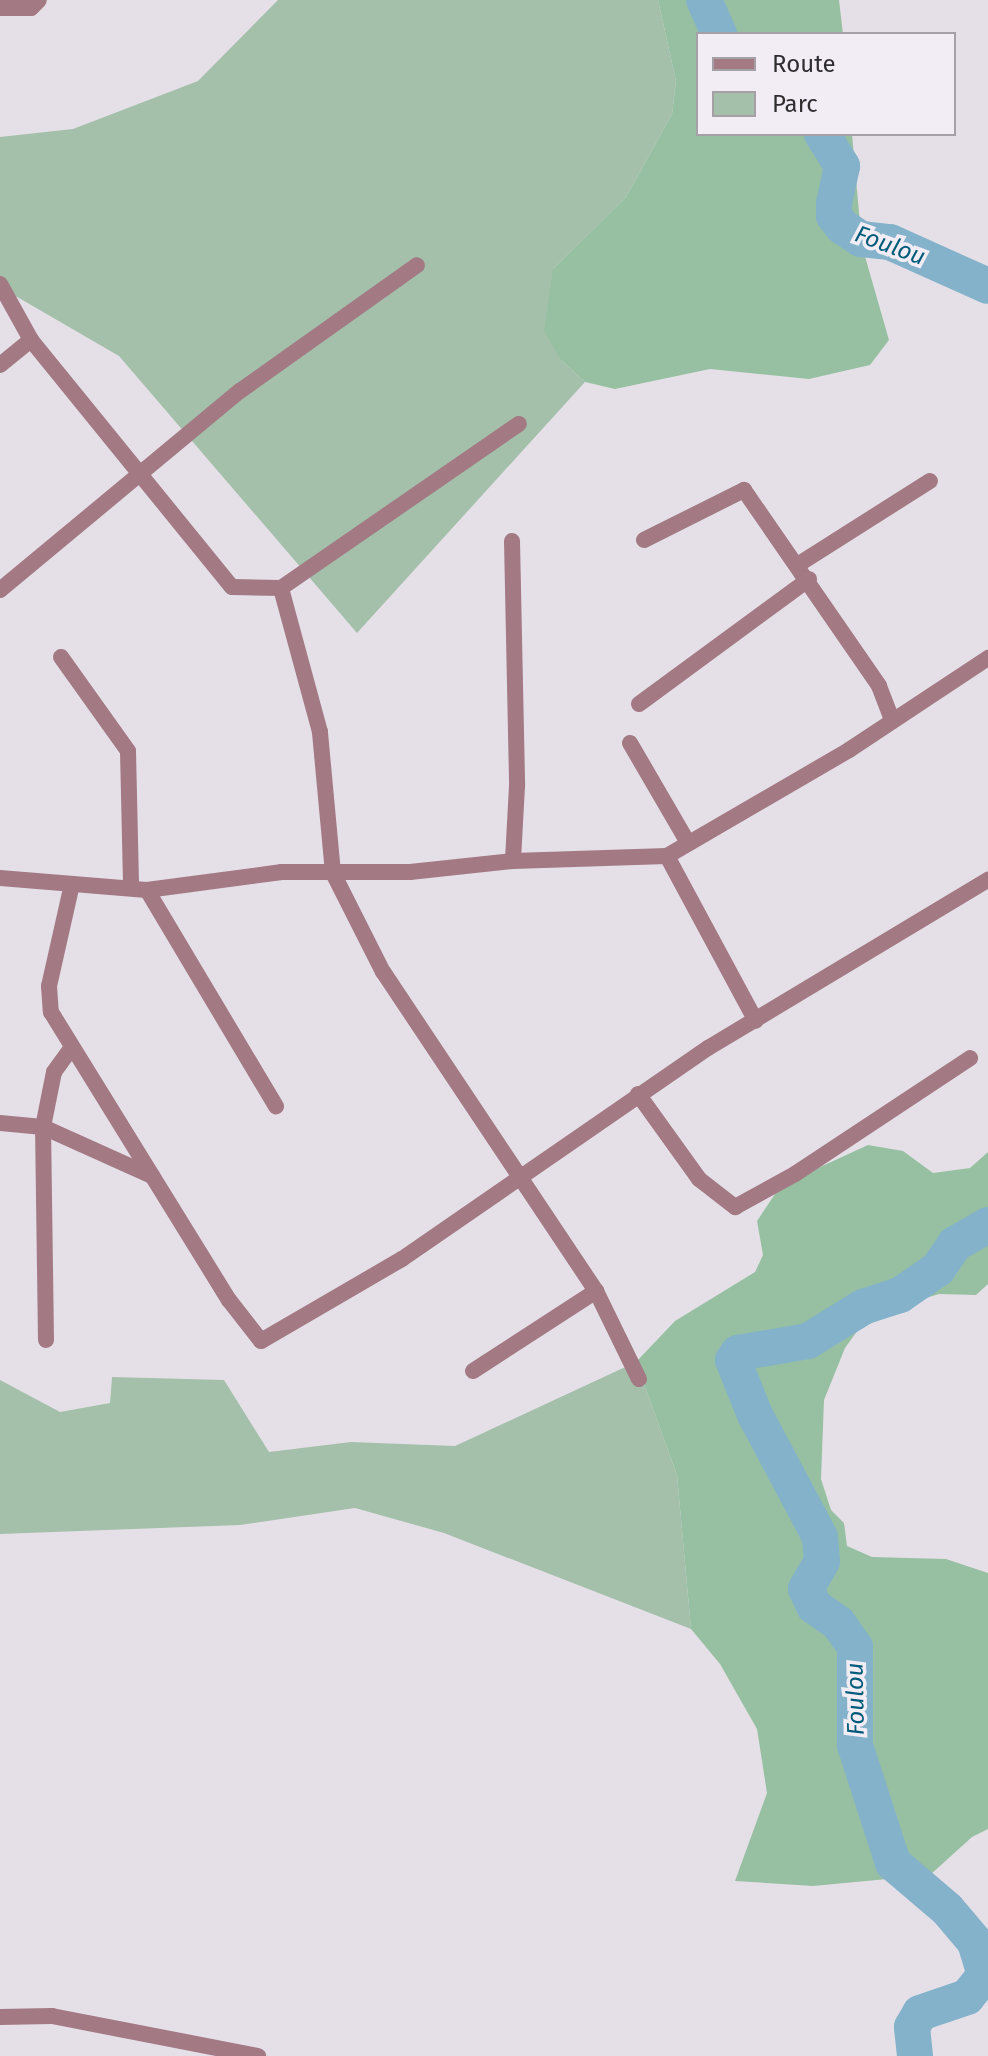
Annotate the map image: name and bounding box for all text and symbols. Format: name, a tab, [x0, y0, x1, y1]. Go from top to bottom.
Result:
legend	[696, 32, 956, 136]
text: Route	[772, 50, 836, 78]
text: Parc	[772, 90, 818, 118]
water label: Foulou	[851, 220, 929, 272]
water label: Foulou	[841, 1662, 871, 1736]

